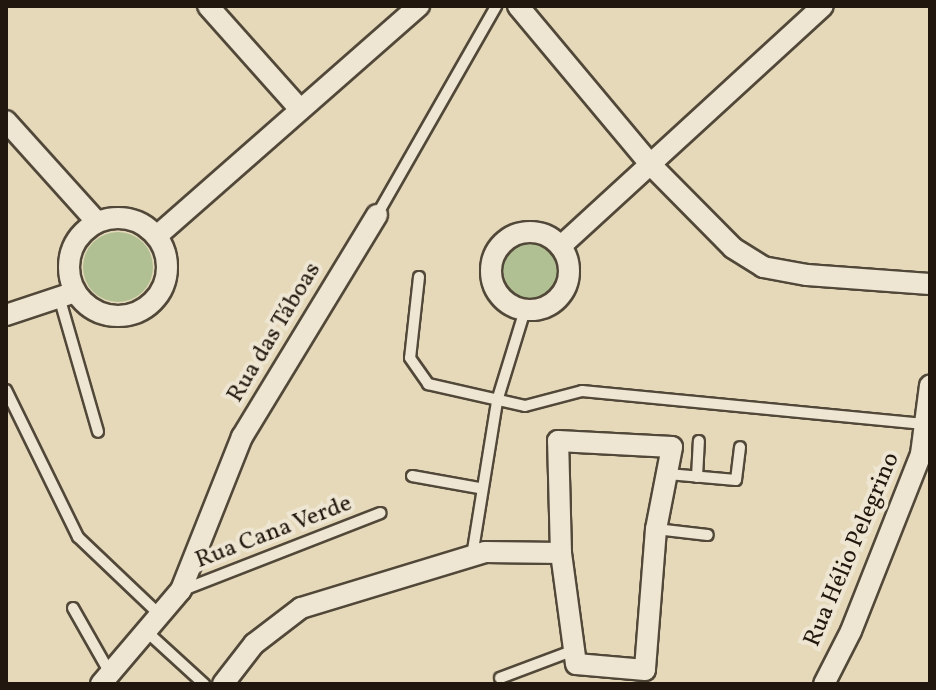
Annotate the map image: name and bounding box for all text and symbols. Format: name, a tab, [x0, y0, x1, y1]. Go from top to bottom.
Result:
street label: Rua das Táboas	[222, 257, 328, 409]
street label: Rua Hélio Pelegrino	[799, 449, 907, 651]
street label: Rua Cana Verde	[191, 490, 357, 576]

